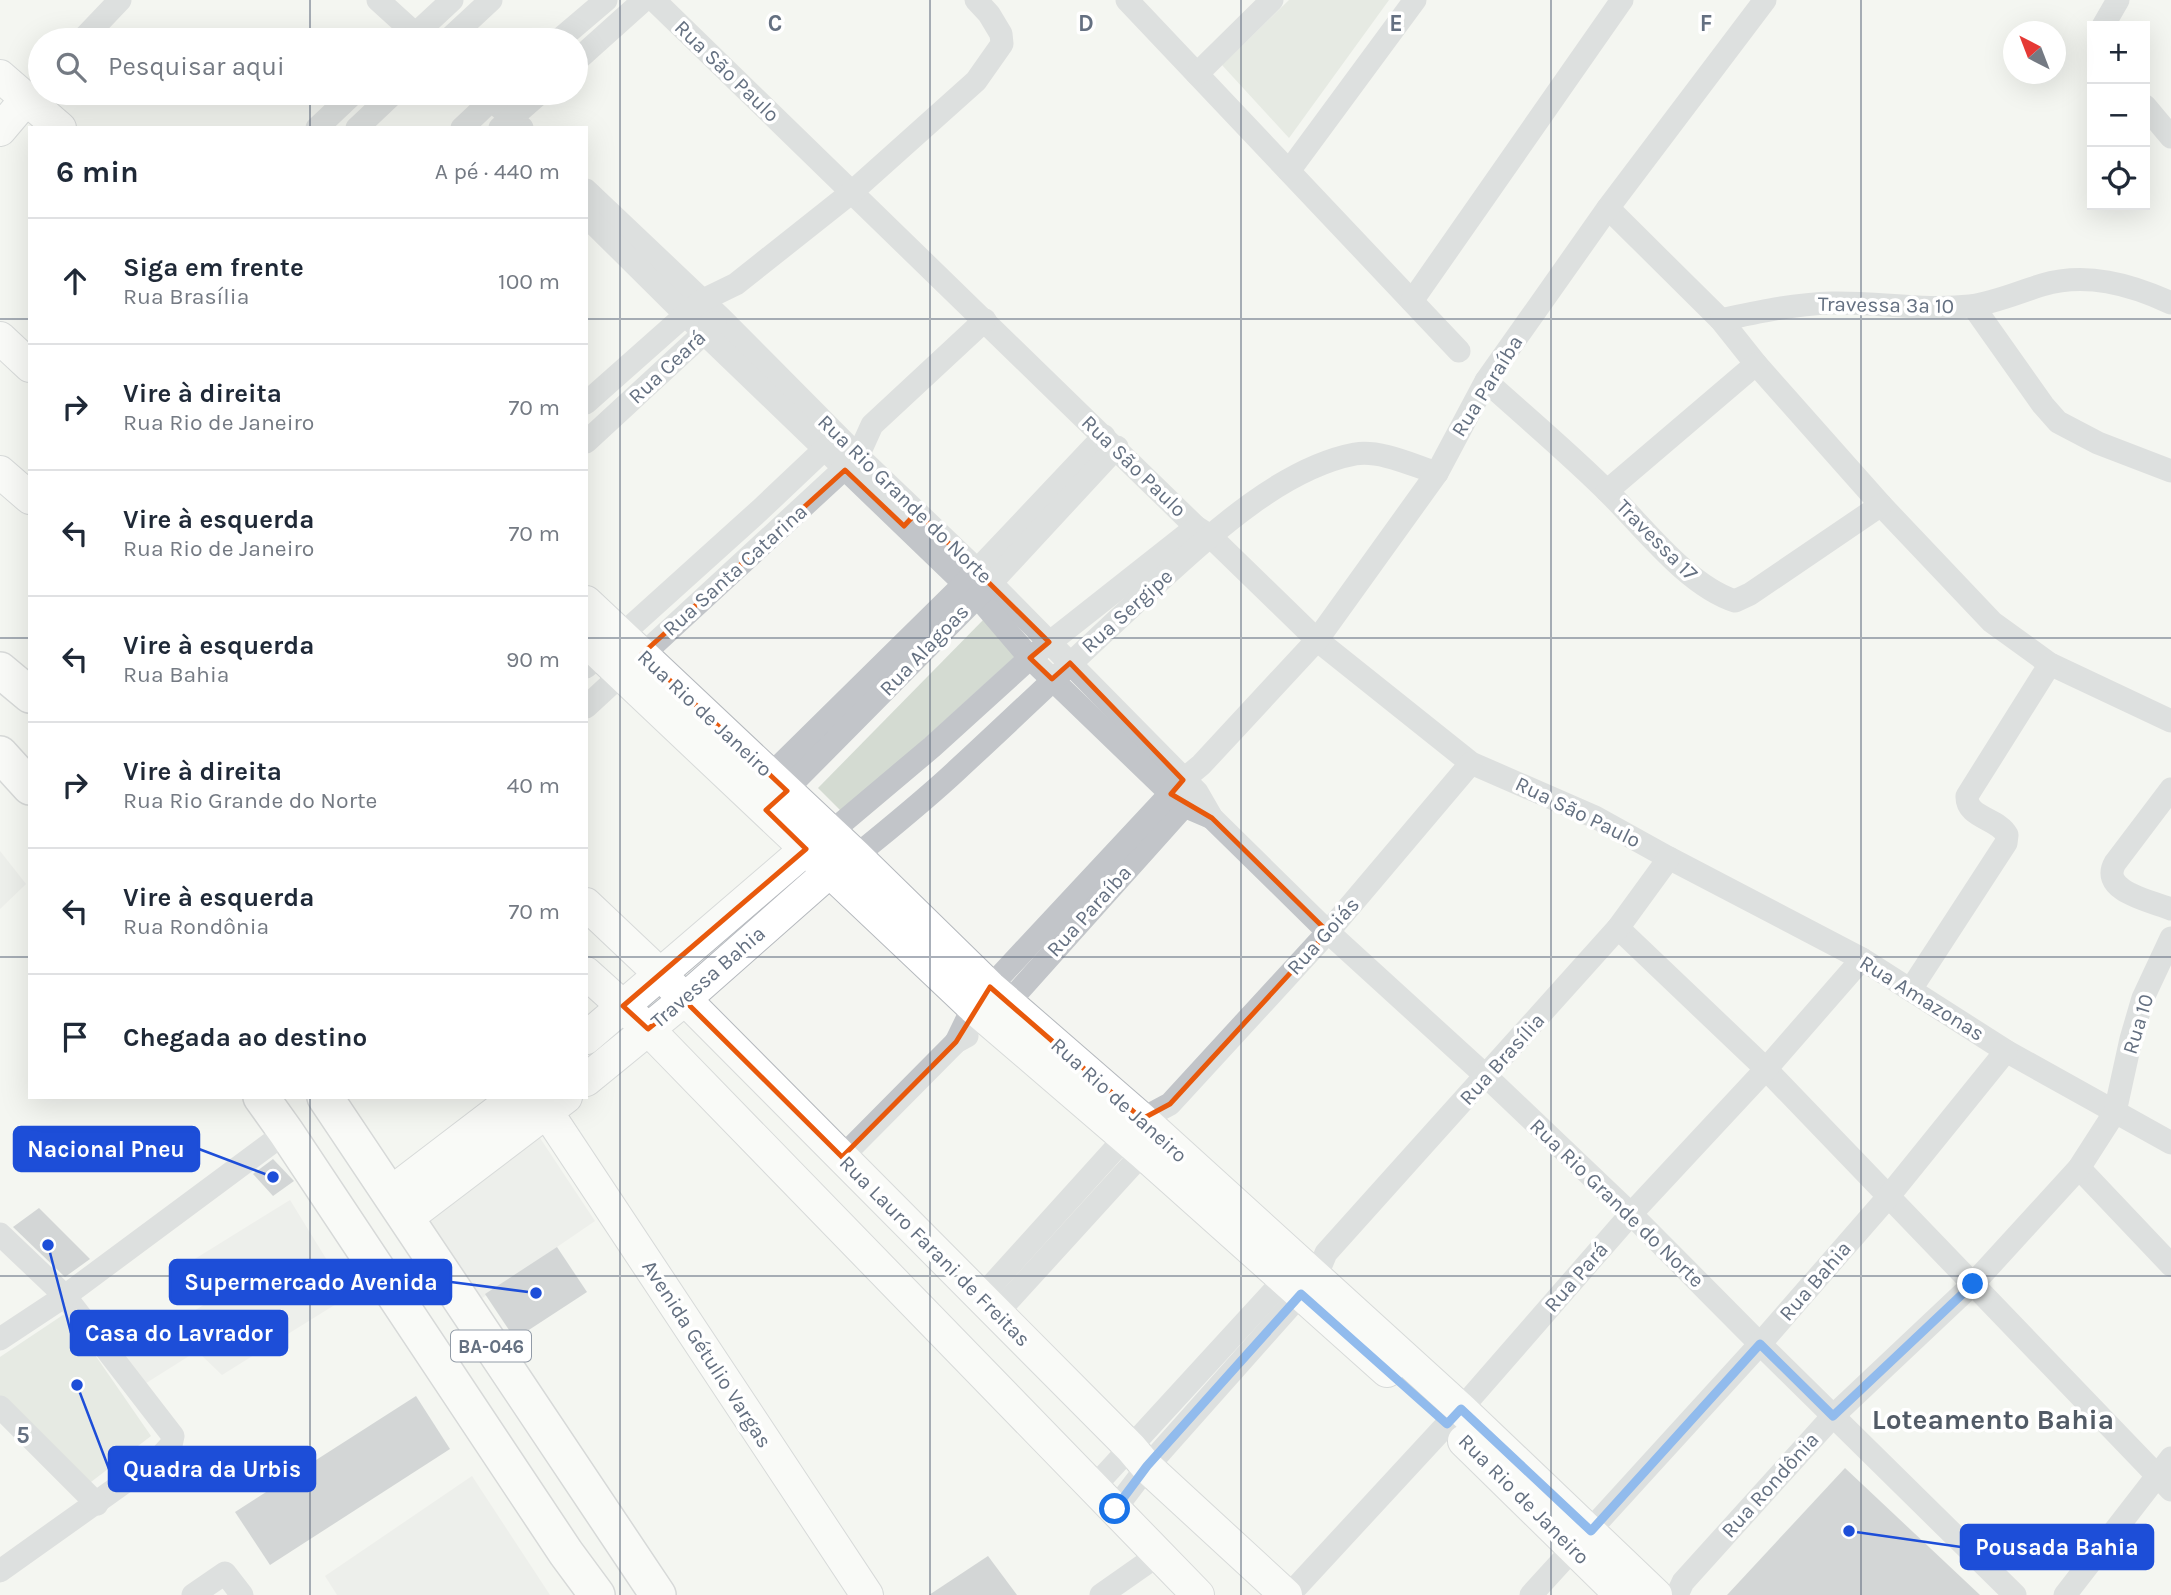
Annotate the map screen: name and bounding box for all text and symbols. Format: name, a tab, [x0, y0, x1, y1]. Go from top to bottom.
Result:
text: C	[768, 10, 782, 37]
text: D	[1078, 10, 1094, 37]
text: E	[1389, 10, 1403, 37]
text: F	[1700, 10, 1712, 37]
street label: Rua São Paulo	[670, 15, 784, 127]
north arrow	[2003, 21, 2066, 84]
map controls	[2087, 21, 2150, 210]
button: +	[2087, 21, 2150, 84]
search box	[28, 28, 588, 105]
icon: search	[52, 48, 90, 86]
text: Pesquisar aqui	[108, 51, 285, 82]
button: −	[2087, 84, 2150, 147]
button: locate	[2087, 147, 2150, 210]
text: 6 min	[56, 154, 139, 190]
text: A pé · 440 m	[435, 158, 560, 185]
text: Siga em frente	[123, 252, 304, 283]
icon: ahead	[56, 262, 94, 300]
text: 100 m	[498, 268, 560, 295]
text: Rua Brasília	[123, 283, 249, 310]
street label: Travessa 3ª 10	[1818, 292, 1954, 318]
street label: Rua Ceará	[624, 325, 710, 409]
street label: Rua Paraíba	[1446, 331, 1528, 441]
text: Vire à direita	[123, 378, 282, 409]
icon: right	[56, 388, 94, 426]
text: 70 m	[509, 394, 560, 421]
text: Rua Rio de Janeiro	[123, 409, 314, 436]
street label: Rua Rio Grande do Norte	[813, 410, 997, 588]
street label: Rua São Paulo	[1077, 410, 1191, 522]
street label: Travessa 17	[1611, 494, 1703, 586]
street label: Rua Santa Catarina	[658, 499, 812, 641]
text: Vire à esquerda	[123, 504, 314, 535]
icon: left	[56, 514, 94, 552]
text: 70 m	[509, 520, 560, 547]
text: Rua Rio de Janeiro	[123, 535, 314, 562]
street label: Rua Sergipe	[1077, 564, 1177, 658]
street label: Rua Alagoas	[875, 599, 973, 701]
text: Vire à esquerda	[123, 630, 314, 661]
icon: left	[56, 640, 94, 678]
street label: Rua Rio de Janeiro	[633, 645, 777, 781]
text: 90 m	[506, 646, 560, 673]
text: Rua Bahia	[123, 661, 230, 688]
text: Vire à direita	[123, 756, 282, 787]
icon: right	[56, 766, 94, 804]
street label: Rua São Paulo	[1512, 771, 1644, 853]
text: 40 m	[507, 772, 560, 799]
text: Rua Rio Grande do Norte	[123, 787, 377, 814]
street label: Rua Paraíba	[1042, 860, 1136, 962]
text: Vire à esquerda	[123, 882, 314, 913]
icon: left	[56, 892, 94, 930]
street label: Rua Goiás	[1282, 892, 1364, 980]
text: 70 m	[509, 898, 560, 925]
text: Rua Rondônia	[123, 913, 269, 940]
street label: Travessa Bahia	[646, 921, 770, 1033]
street label: Rua Amazonas	[1855, 950, 1989, 1046]
street label: Rua 10	[2118, 991, 2158, 1057]
street label: Rua Brasília	[1454, 1008, 1550, 1110]
icon: arrive	[56, 1018, 94, 1056]
text: Chegada ao destino	[123, 1022, 367, 1053]
street label: Rua Rio de Janeiro	[1046, 1033, 1192, 1167]
street label: Rua Rio Grande do Norte	[1525, 1114, 1709, 1292]
callout: Nacional Pneu	[14, 1127, 199, 1171]
text: Nacional Pneu	[27, 1136, 185, 1163]
street label: Rua Lauro Farani de Freitas	[835, 1151, 1035, 1351]
street label: Rua Bahia	[1774, 1236, 1856, 1326]
street label: Rua Pará	[1539, 1237, 1613, 1317]
street label: Avenida Gétulio Vargas	[637, 1256, 777, 1452]
callout: Supermercado Avenida	[170, 1260, 451, 1304]
route end	[1957, 1268, 1988, 1299]
text: Supermercado Avenida	[184, 1269, 438, 1296]
callout: Casa do Lavrador	[71, 1311, 287, 1355]
text: Casa do Lavrador	[85, 1320, 273, 1347]
road number: BA-046	[451, 1330, 531, 1362]
district label: Loteamento Bahia	[1872, 1403, 2114, 1436]
text: 5	[16, 1422, 30, 1449]
street label: Rua Rondônia	[1716, 1427, 1824, 1543]
street label: Rua Rio de Janeiro	[1454, 1429, 1594, 1569]
callout: Quadra da Urbis	[109, 1447, 315, 1491]
text: Quadra da Urbis	[123, 1456, 301, 1483]
route start	[1099, 1493, 1130, 1524]
callout: Pousada Bahia	[1961, 1525, 2153, 1569]
text: Pousada Bahia	[1975, 1534, 2139, 1561]

